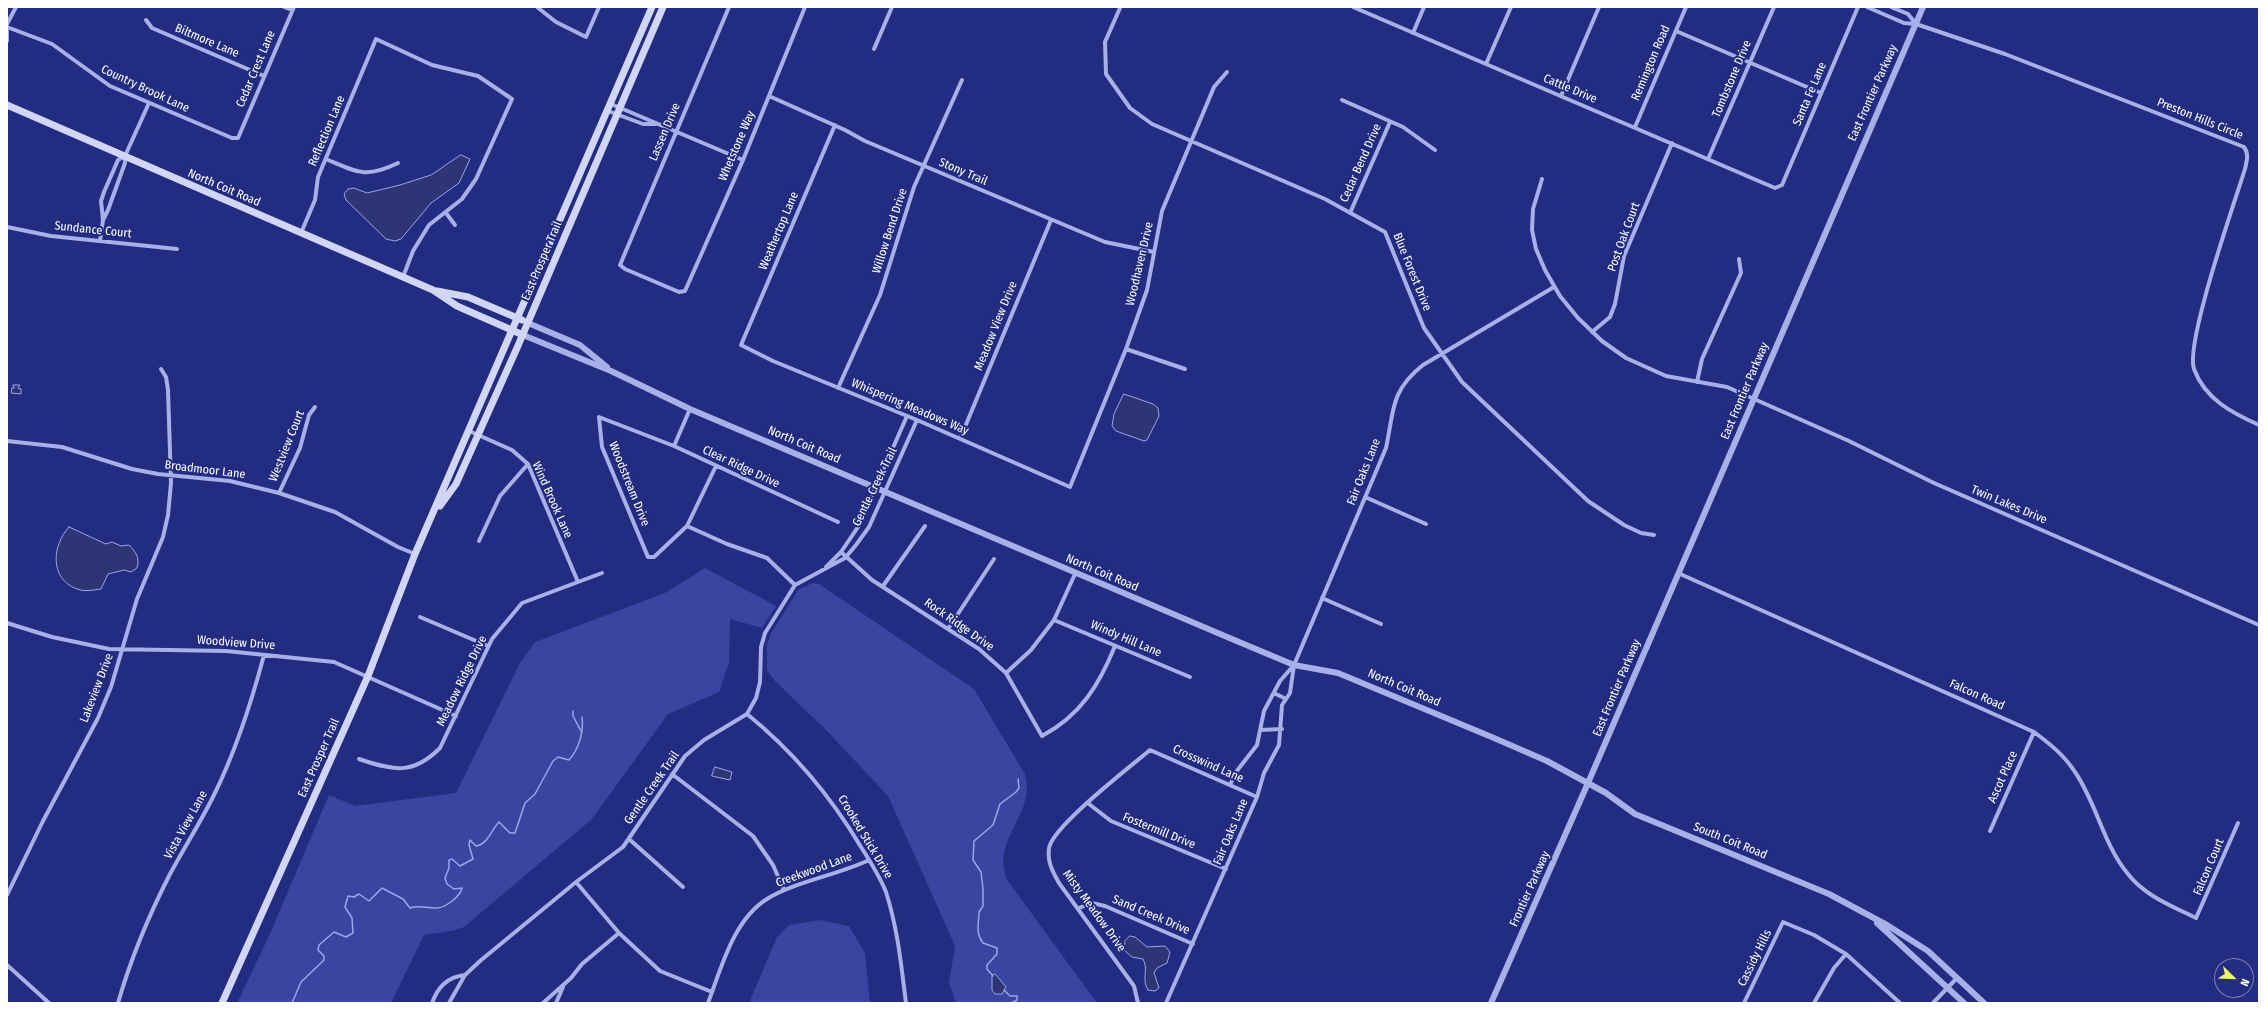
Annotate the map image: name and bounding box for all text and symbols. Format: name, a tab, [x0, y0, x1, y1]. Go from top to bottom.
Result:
street label: Biltmore Lane	[173, 21, 241, 61]
street label: Remington Road	[1629, 23, 1673, 103]
street label: Cedar Crest Lane	[233, 28, 279, 110]
street label: Tombstone Drive	[1709, 38, 1755, 120]
street label: East Frontier Parkway	[1845, 42, 1901, 144]
street label: Santa Fe Lane	[1790, 60, 1830, 128]
street label: Country Brook Lane	[99, 62, 191, 116]
street label: Cattle Drive	[1541, 71, 1599, 107]
street label: Reflection Lane	[306, 93, 348, 169]
street label: Preston Hills Circle	[2155, 95, 2245, 143]
street label: Lassen Drive	[646, 101, 684, 163]
street label: Whetstone Way	[716, 109, 758, 183]
street label: Cedar Bend Drive	[1337, 121, 1385, 205]
street label: Stony Trail	[936, 155, 990, 189]
street label: North Coit Road	[185, 166, 263, 210]
street label: Willow Bend Drive	[869, 187, 911, 275]
street label: Weathertop Lane	[756, 190, 802, 272]
street label: Post Oak Court	[1605, 201, 1643, 273]
street label: Sundance Court	[54, 219, 132, 241]
street label: East Prosper Trail	[519, 219, 565, 303]
street label: Woodhaven Drive	[1123, 221, 1157, 307]
street label: Blue Forest Drive	[1390, 231, 1434, 313]
street label: Meadow View Drive	[972, 279, 1020, 373]
street label: East Frontier Parkway	[1718, 340, 1772, 442]
street label: Whispering Meadows Way	[849, 376, 971, 438]
street label: Westview Court	[266, 408, 308, 484]
street label: North Coit Road	[765, 423, 843, 467]
street label: Fair Oaks Lane	[1344, 437, 1384, 507]
street label: Woodstream Drive	[605, 440, 653, 528]
street label: Clear Ridge Drive	[700, 443, 782, 491]
street label: Gentle Creek Trail	[850, 445, 900, 529]
street label: Broadmoor Lane	[164, 458, 246, 482]
street label: Wind Brook Lane	[529, 459, 575, 541]
street label: Twin Lakes Drive	[1969, 483, 2049, 527]
street label: North Coit Road	[1063, 551, 1141, 595]
street label: Rock Ridge Drive	[921, 596, 997, 654]
street label: Windy Hill Lane	[1088, 618, 1164, 660]
street label: Woodview Drive	[196, 633, 276, 653]
street label: Meadow Ridge Drive	[434, 633, 490, 729]
street label: East Frontier Parkway	[1590, 637, 1644, 739]
street label: Lakeview Drive	[77, 651, 117, 725]
street label: North Coit Road	[1365, 666, 1443, 710]
street label: Falcon Road	[1947, 676, 2007, 714]
street label: East Prosper Trail	[295, 716, 343, 800]
street label: Crosswind Lane	[1170, 742, 1246, 786]
street label: Gentle Creek Trail	[621, 749, 683, 827]
street label: Ascot Place	[1985, 749, 2021, 805]
street label: Vista View Lane	[161, 788, 211, 862]
street label: Crooked Stick Drive	[834, 793, 896, 881]
street label: Fair Oaks Lane	[1211, 797, 1251, 867]
street label: Fostermill Drive	[1121, 810, 1197, 852]
street label: South Coit Road	[1691, 820, 1769, 862]
street label: Falcon Court	[2191, 836, 2227, 898]
street label: Creekwood Lane	[774, 849, 854, 891]
street label: Frontier Parkway	[1507, 849, 1553, 929]
street label: Misty Meadow Drive	[1059, 867, 1129, 955]
street label: Sand Creek Drive	[1110, 892, 1192, 938]
street label: Cassidy Hills	[1735, 927, 1775, 989]
north arrow	[2214, 958, 2254, 998]
text: N	[2237, 977, 2252, 988]

